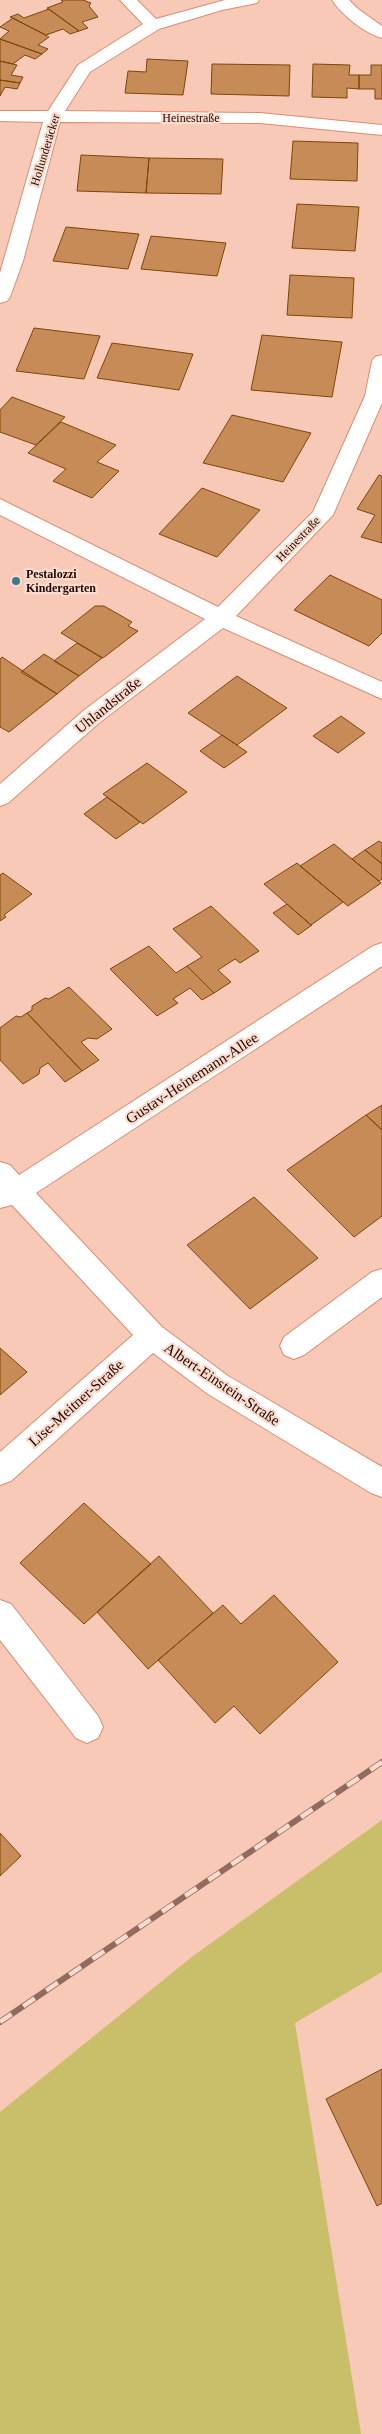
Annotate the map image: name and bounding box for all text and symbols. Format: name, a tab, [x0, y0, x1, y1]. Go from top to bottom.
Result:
street label: Heinestraße	[162, 111, 220, 125]
street label: Hollunderäcker	[27, 112, 63, 188]
street label: Heinestraße	[273, 514, 323, 564]
place label: Pestalozzi Kindergarten	[26, 567, 96, 595]
marker: Pestalozzi Kindergarten	[10, 575, 22, 587]
street label: Uhlandstraße	[72, 673, 144, 736]
street label: Gustav-Heinemann-Allee	[123, 1029, 261, 1127]
street label: Albert-Einstein-Straße	[161, 1339, 283, 1429]
street label: Lise-Meitner-Straße	[26, 1356, 127, 1450]

